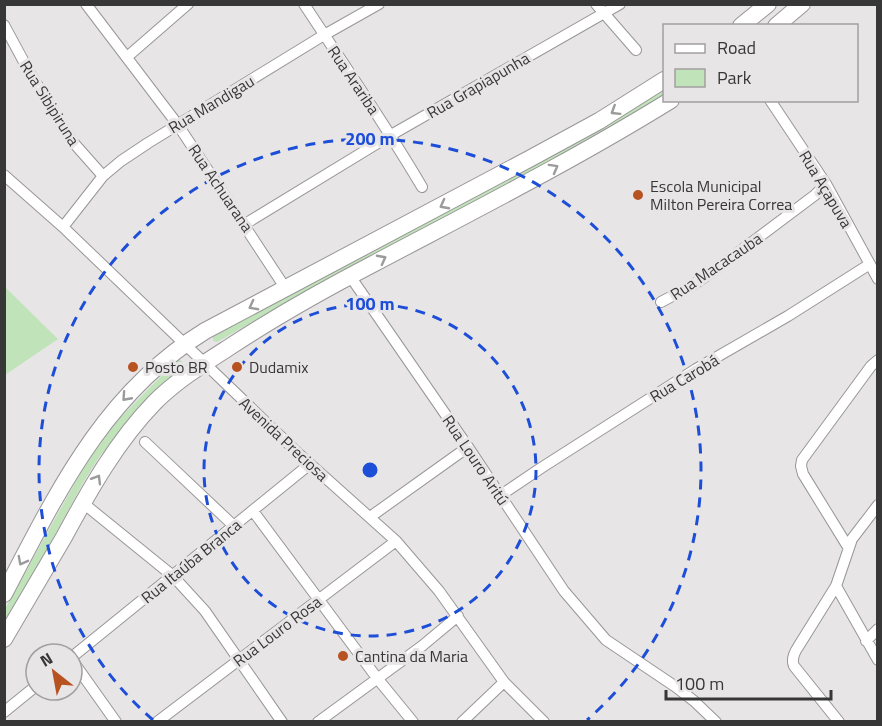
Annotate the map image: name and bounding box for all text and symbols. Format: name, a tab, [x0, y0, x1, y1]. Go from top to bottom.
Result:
legend	[663, 24, 858, 102]
text: Road	[717, 34, 756, 61]
street label: Rua Arariba	[322, 41, 386, 119]
street label: Rua Grapiapunha	[422, 46, 534, 124]
street label: Rua Sibipiruna	[14, 56, 86, 150]
text: Park	[717, 64, 752, 91]
street label: Rua Mandigau	[163, 69, 259, 139]
one-way arrow	[611, 103, 621, 115]
text: 200 m	[345, 125, 395, 152]
street label: Rua Achuarana	[183, 139, 259, 237]
street label: Rua Açapuva	[793, 146, 859, 232]
one-way arrow	[548, 164, 558, 175]
place label: Escola Municipal Milton Pereira Correa	[650, 174, 792, 216]
marker: Escola Municipal Milton Pereira Correa	[631, 188, 645, 202]
one-way arrow	[440, 198, 450, 209]
street label: Rua Macacauba	[665, 226, 767, 306]
one-way arrow	[375, 255, 386, 267]
text: 100 m	[345, 290, 395, 317]
one-way arrow	[249, 299, 260, 310]
street label: Rua Carobá	[645, 348, 723, 408]
place label: Posto BR	[145, 355, 208, 379]
place label: Dudamix	[249, 355, 308, 379]
marker: Posto BR	[126, 360, 140, 374]
marker: Dudamix	[230, 360, 244, 374]
one-way arrow	[122, 391, 133, 401]
street label: Avenida Preciosa	[234, 391, 334, 487]
street label: Rua Louro Aritú	[437, 410, 515, 510]
centre of rings	[360, 460, 380, 480]
one-way arrow	[90, 475, 101, 485]
street label: Rua Itaúba Branca	[136, 513, 246, 609]
one-way arrow	[17, 555, 29, 566]
street label: Rua Louro Rosa	[228, 590, 326, 672]
north arrow	[24, 642, 84, 702]
place label: Cantina da Maria	[355, 644, 468, 668]
text: N	[35, 646, 57, 672]
marker: Cantina da Maria	[336, 649, 350, 663]
scale bar	[666, 663, 831, 701]
text: 100 m	[675, 670, 724, 697]

